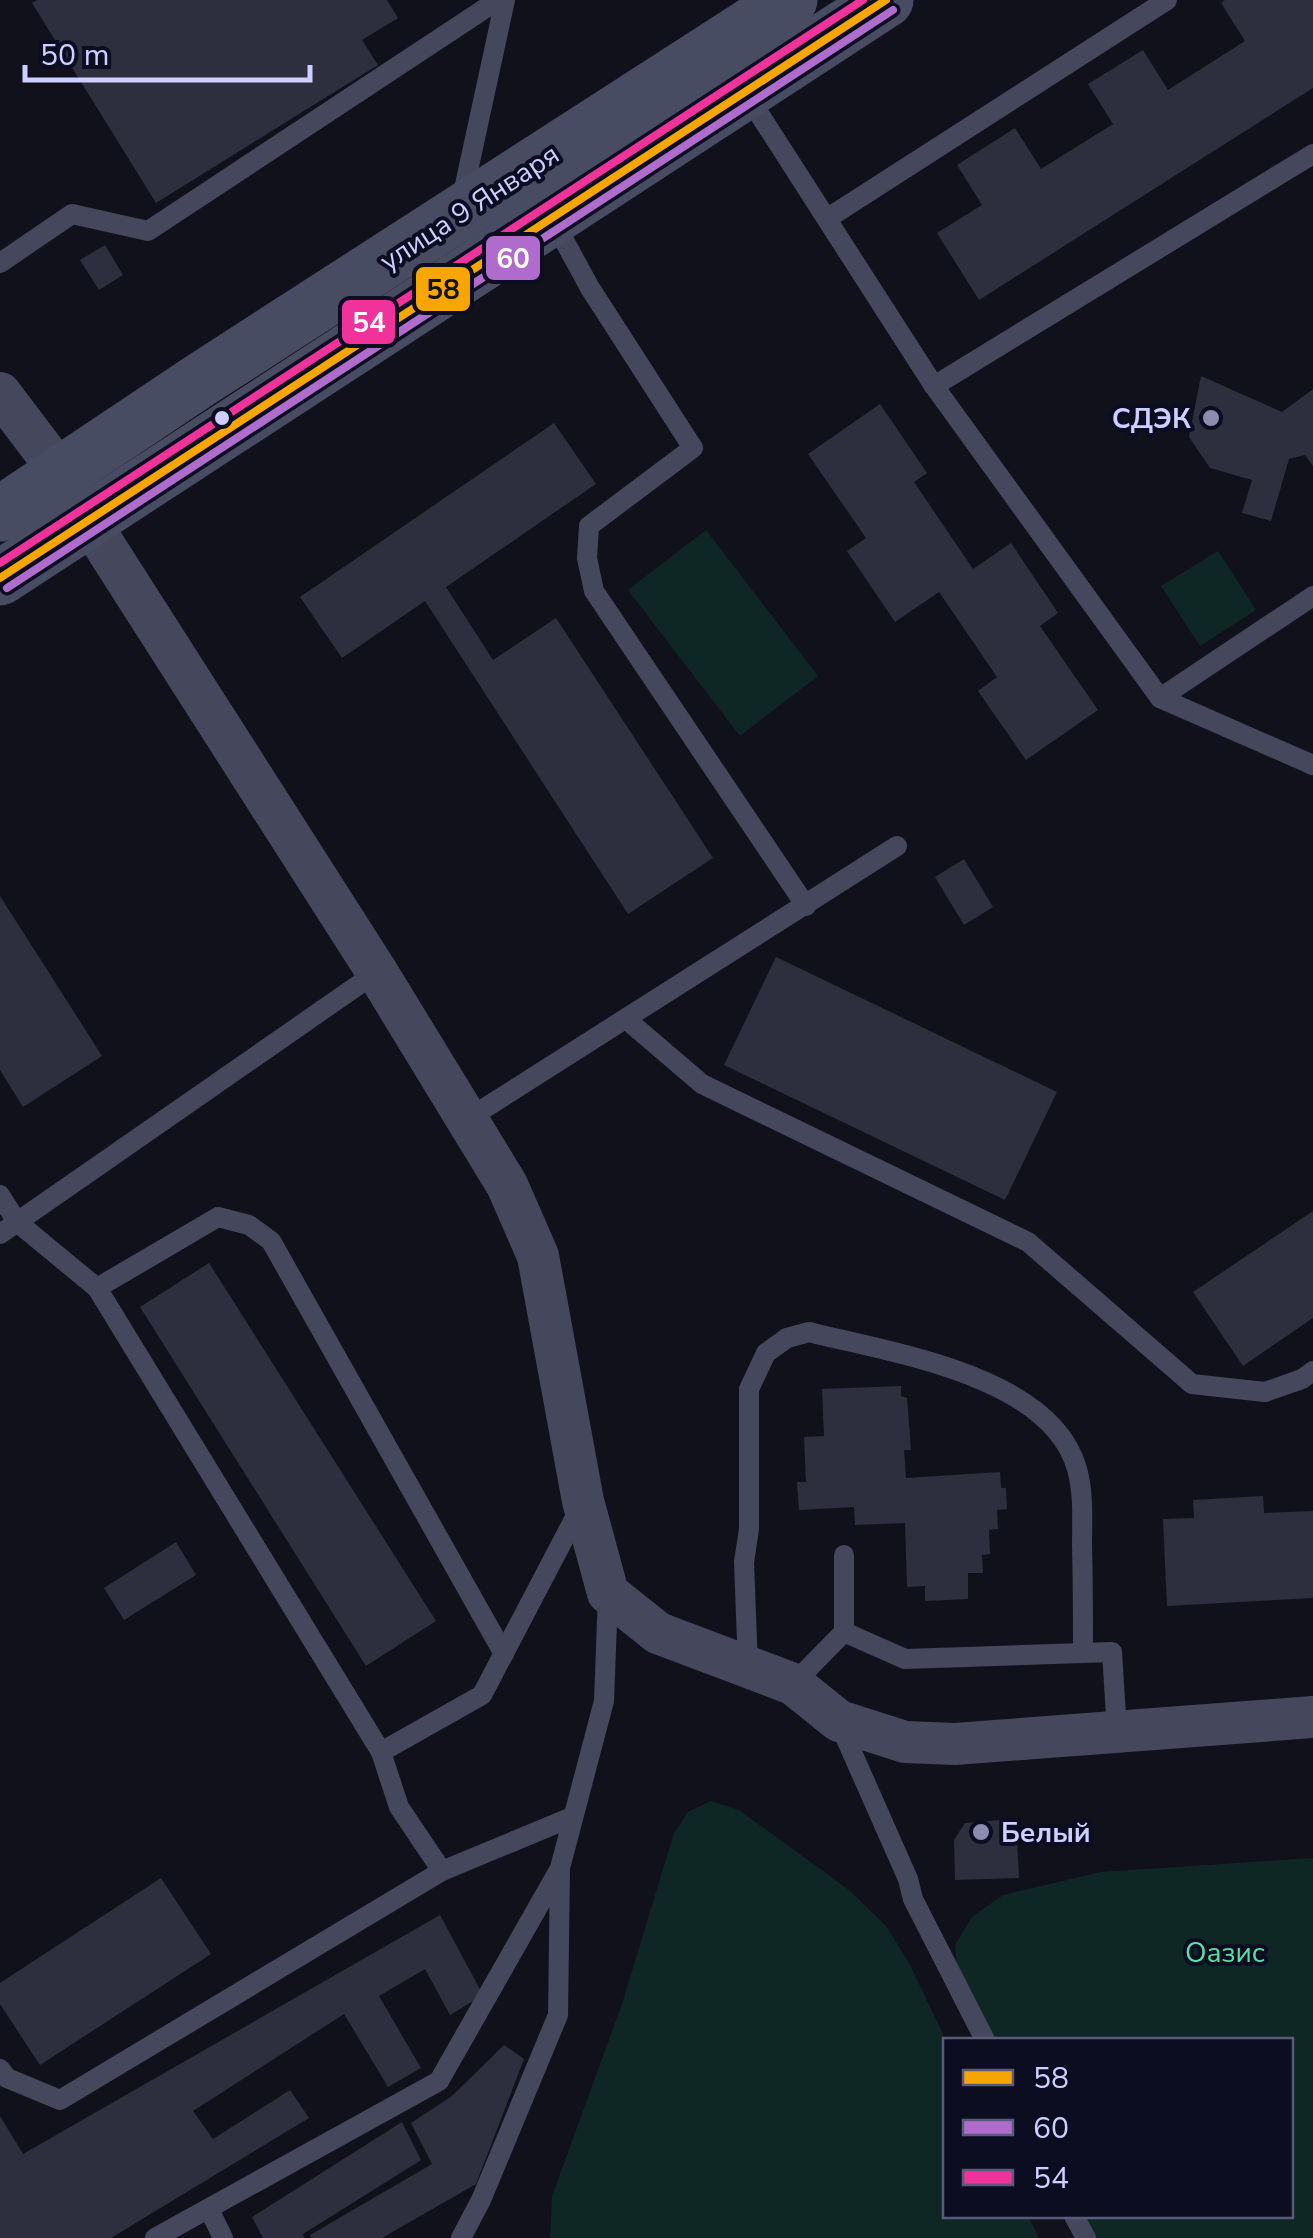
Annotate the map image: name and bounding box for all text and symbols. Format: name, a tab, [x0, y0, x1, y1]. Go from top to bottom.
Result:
scale bar	[25, 20, 310, 82]
text: 50 m	[40, 35, 109, 76]
street label: улица 9 Января	[373, 136, 567, 280]
line badge: 60	[484, 234, 542, 282]
text: 60	[496, 240, 530, 278]
line badge: 58	[414, 265, 472, 313]
text: 58	[426, 271, 460, 309]
line badge: 54	[340, 298, 397, 346]
text: 54	[352, 304, 386, 342]
place label: СДЭК	[1112, 400, 1191, 438]
marker: СДЭК	[1200, 407, 1222, 429]
unlabelled marker	[212, 408, 232, 428]
place label: Белый	[1001, 1814, 1091, 1852]
marker: Белый	[970, 1821, 992, 1843]
park label: Оазис	[1185, 1934, 1265, 1972]
legend	[943, 2038, 1293, 2218]
text: 58	[1033, 2058, 1069, 2099]
text: 60	[1033, 2108, 1069, 2149]
text: 54	[1033, 2158, 1069, 2199]

